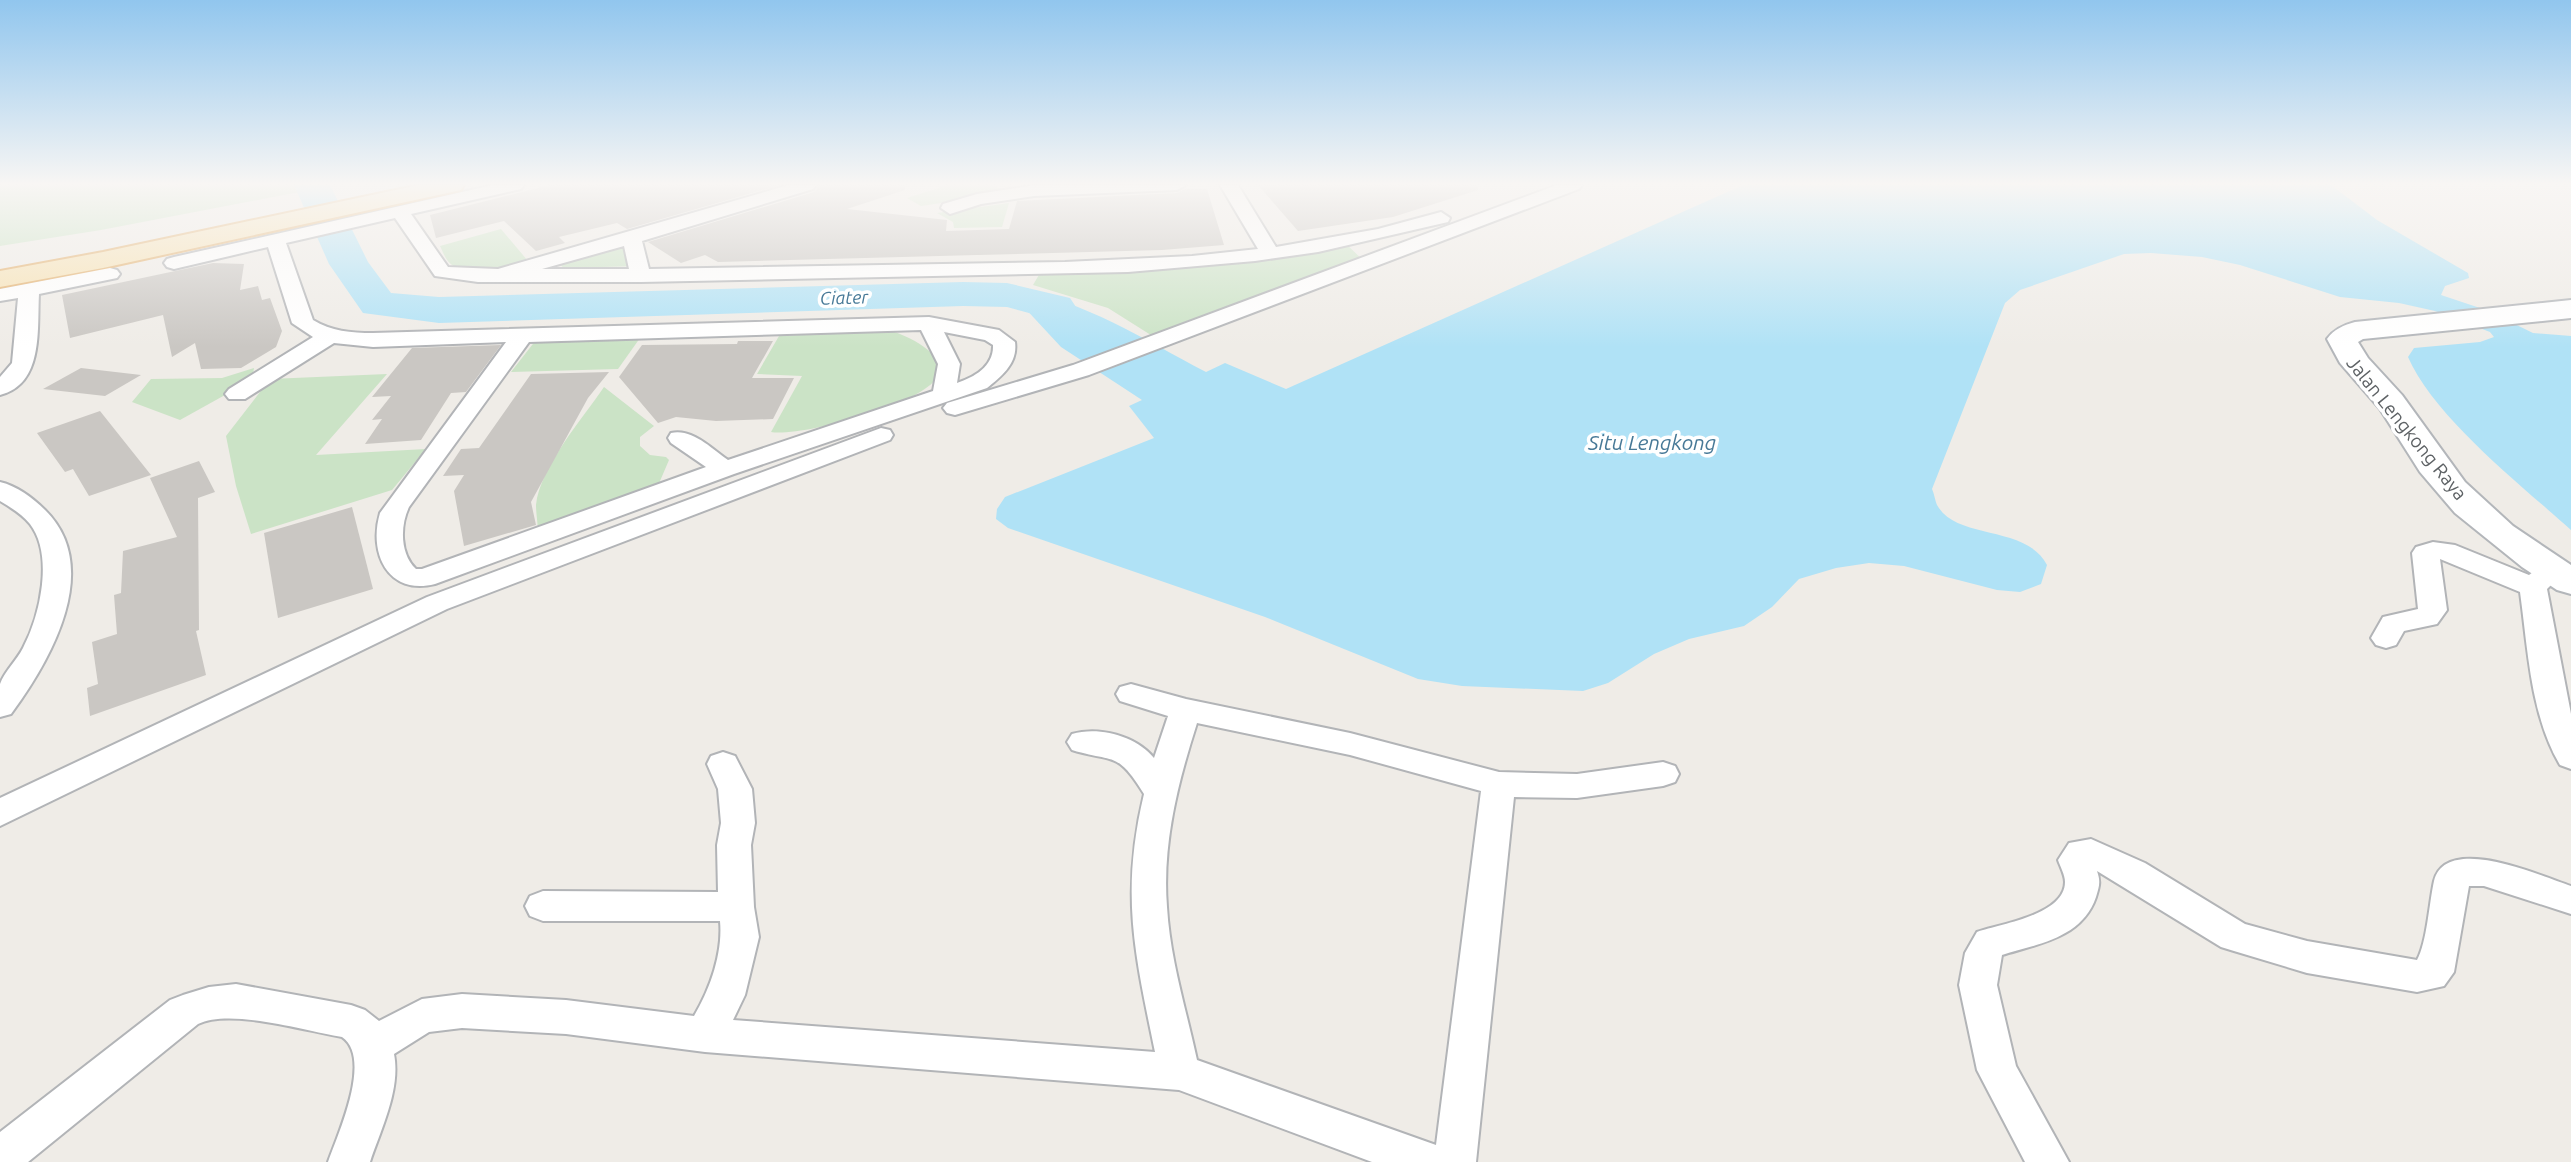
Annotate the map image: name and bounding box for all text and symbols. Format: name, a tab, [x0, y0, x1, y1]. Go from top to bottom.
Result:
water label: Ciater	[819, 286, 870, 308]
street label: Jalan Lengkong Raya	[2342, 352, 2472, 504]
water label: Situ Lengkong	[1587, 430, 1716, 454]

